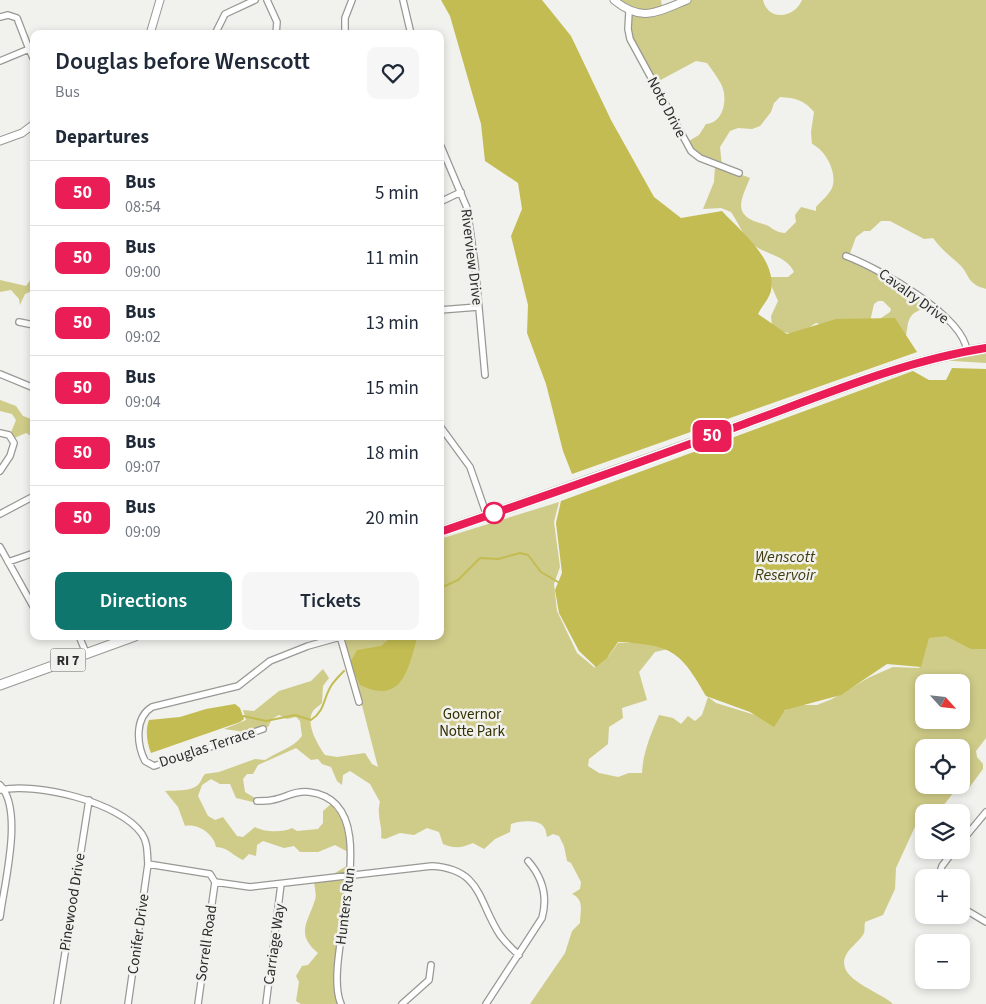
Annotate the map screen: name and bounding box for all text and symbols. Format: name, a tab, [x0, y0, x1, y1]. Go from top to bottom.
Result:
text: Douglas before Wenscott	[55, 44, 310, 79]
button: heart	[367, 47, 419, 99]
street label: Noto Drive	[642, 73, 691, 141]
text: Bus	[55, 81, 80, 103]
text: Departures	[55, 124, 149, 151]
text: Bus	[125, 169, 156, 196]
text: 50	[73, 180, 92, 205]
text: 5 min	[375, 180, 419, 207]
text: 08:54	[125, 196, 161, 218]
street label: Riverview Drive	[455, 208, 488, 306]
text: Bus	[125, 234, 156, 261]
text: 50	[73, 245, 92, 270]
text: 11 min	[365, 245, 419, 272]
text: 09:00	[125, 261, 161, 283]
street label: Cavalry Drive	[874, 264, 953, 329]
text: Bus	[125, 299, 156, 326]
text: 50	[73, 310, 92, 335]
text: 13 min	[365, 310, 419, 337]
text: 09:02	[125, 326, 161, 348]
text: Bus	[125, 364, 156, 391]
text: 50	[73, 375, 92, 400]
text: 15 min	[365, 375, 419, 402]
text: 09:04	[125, 391, 161, 413]
line badge: 50	[690, 420, 734, 452]
text: 50	[702, 423, 722, 448]
text: Bus	[125, 429, 156, 456]
text: 50	[73, 440, 92, 465]
text: 18 min	[365, 440, 419, 467]
text: 09:07	[125, 456, 161, 478]
text: Bus	[125, 494, 156, 521]
unlabelled marker	[483, 502, 505, 524]
text: 50	[73, 505, 92, 530]
text: 20 min	[365, 505, 419, 532]
text: 09:09	[125, 521, 161, 543]
water label: Wenscott Reservoir	[755, 546, 817, 586]
button: Directions	[55, 572, 232, 630]
button: Tickets	[242, 572, 419, 630]
road number: RI 7	[50, 648, 86, 672]
north arrow	[915, 674, 970, 729]
map controls	[915, 674, 970, 989]
park label: Governor Notte Park	[439, 704, 505, 742]
street label: Douglas Terrace	[156, 722, 258, 773]
button: locate	[915, 739, 970, 794]
button: layers	[915, 804, 970, 859]
street label: Pinewood Drive	[54, 852, 91, 952]
street label: Hunters Run	[330, 866, 361, 946]
button: +	[915, 869, 970, 924]
street label: Conifer Drive	[122, 893, 155, 976]
street label: Carriage Way	[258, 902, 291, 986]
street label: Sorrell Road	[191, 904, 222, 983]
button: −	[915, 934, 970, 989]

